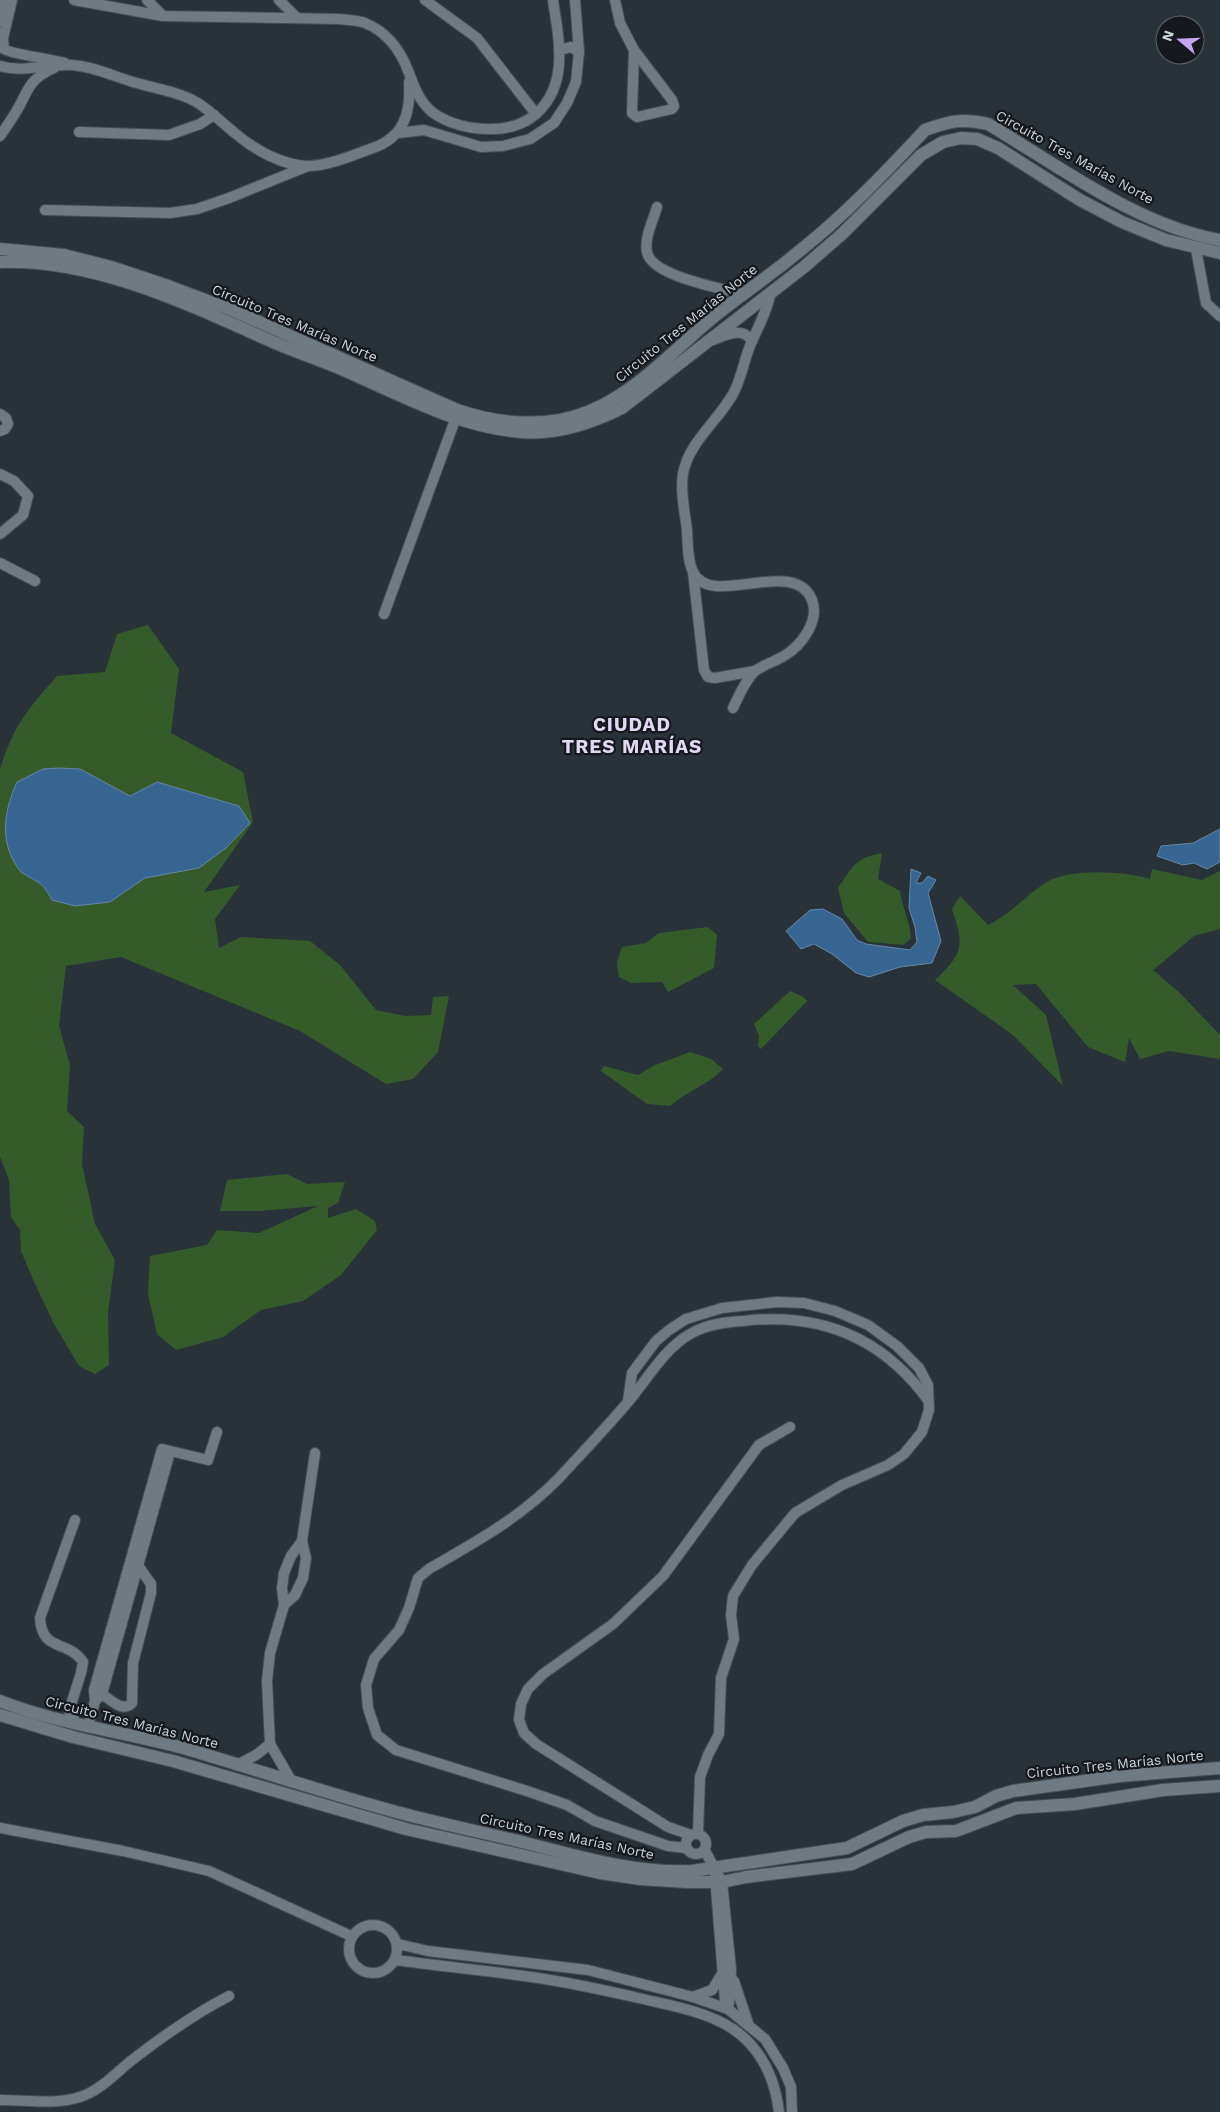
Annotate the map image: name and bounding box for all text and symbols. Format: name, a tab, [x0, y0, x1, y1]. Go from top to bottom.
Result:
north arrow	[1155, 15, 1205, 65]
text: N	[1158, 28, 1177, 43]
street label: Circuito Tres Marías Norte	[993, 107, 1157, 207]
street label: Circuito Tres Marías Norte	[612, 261, 760, 385]
street label: Circuito Tres Marías Norte	[210, 281, 380, 365]
district label: CIUDAD TRES MARÍAS	[562, 713, 702, 758]
street label: Circuito Tres Marías Norte	[44, 1693, 220, 1751]
street label: Circuito Tres Marías Norte	[1026, 1747, 1204, 1781]
street label: Circuito Tres Marías Norte	[478, 1810, 656, 1862]

